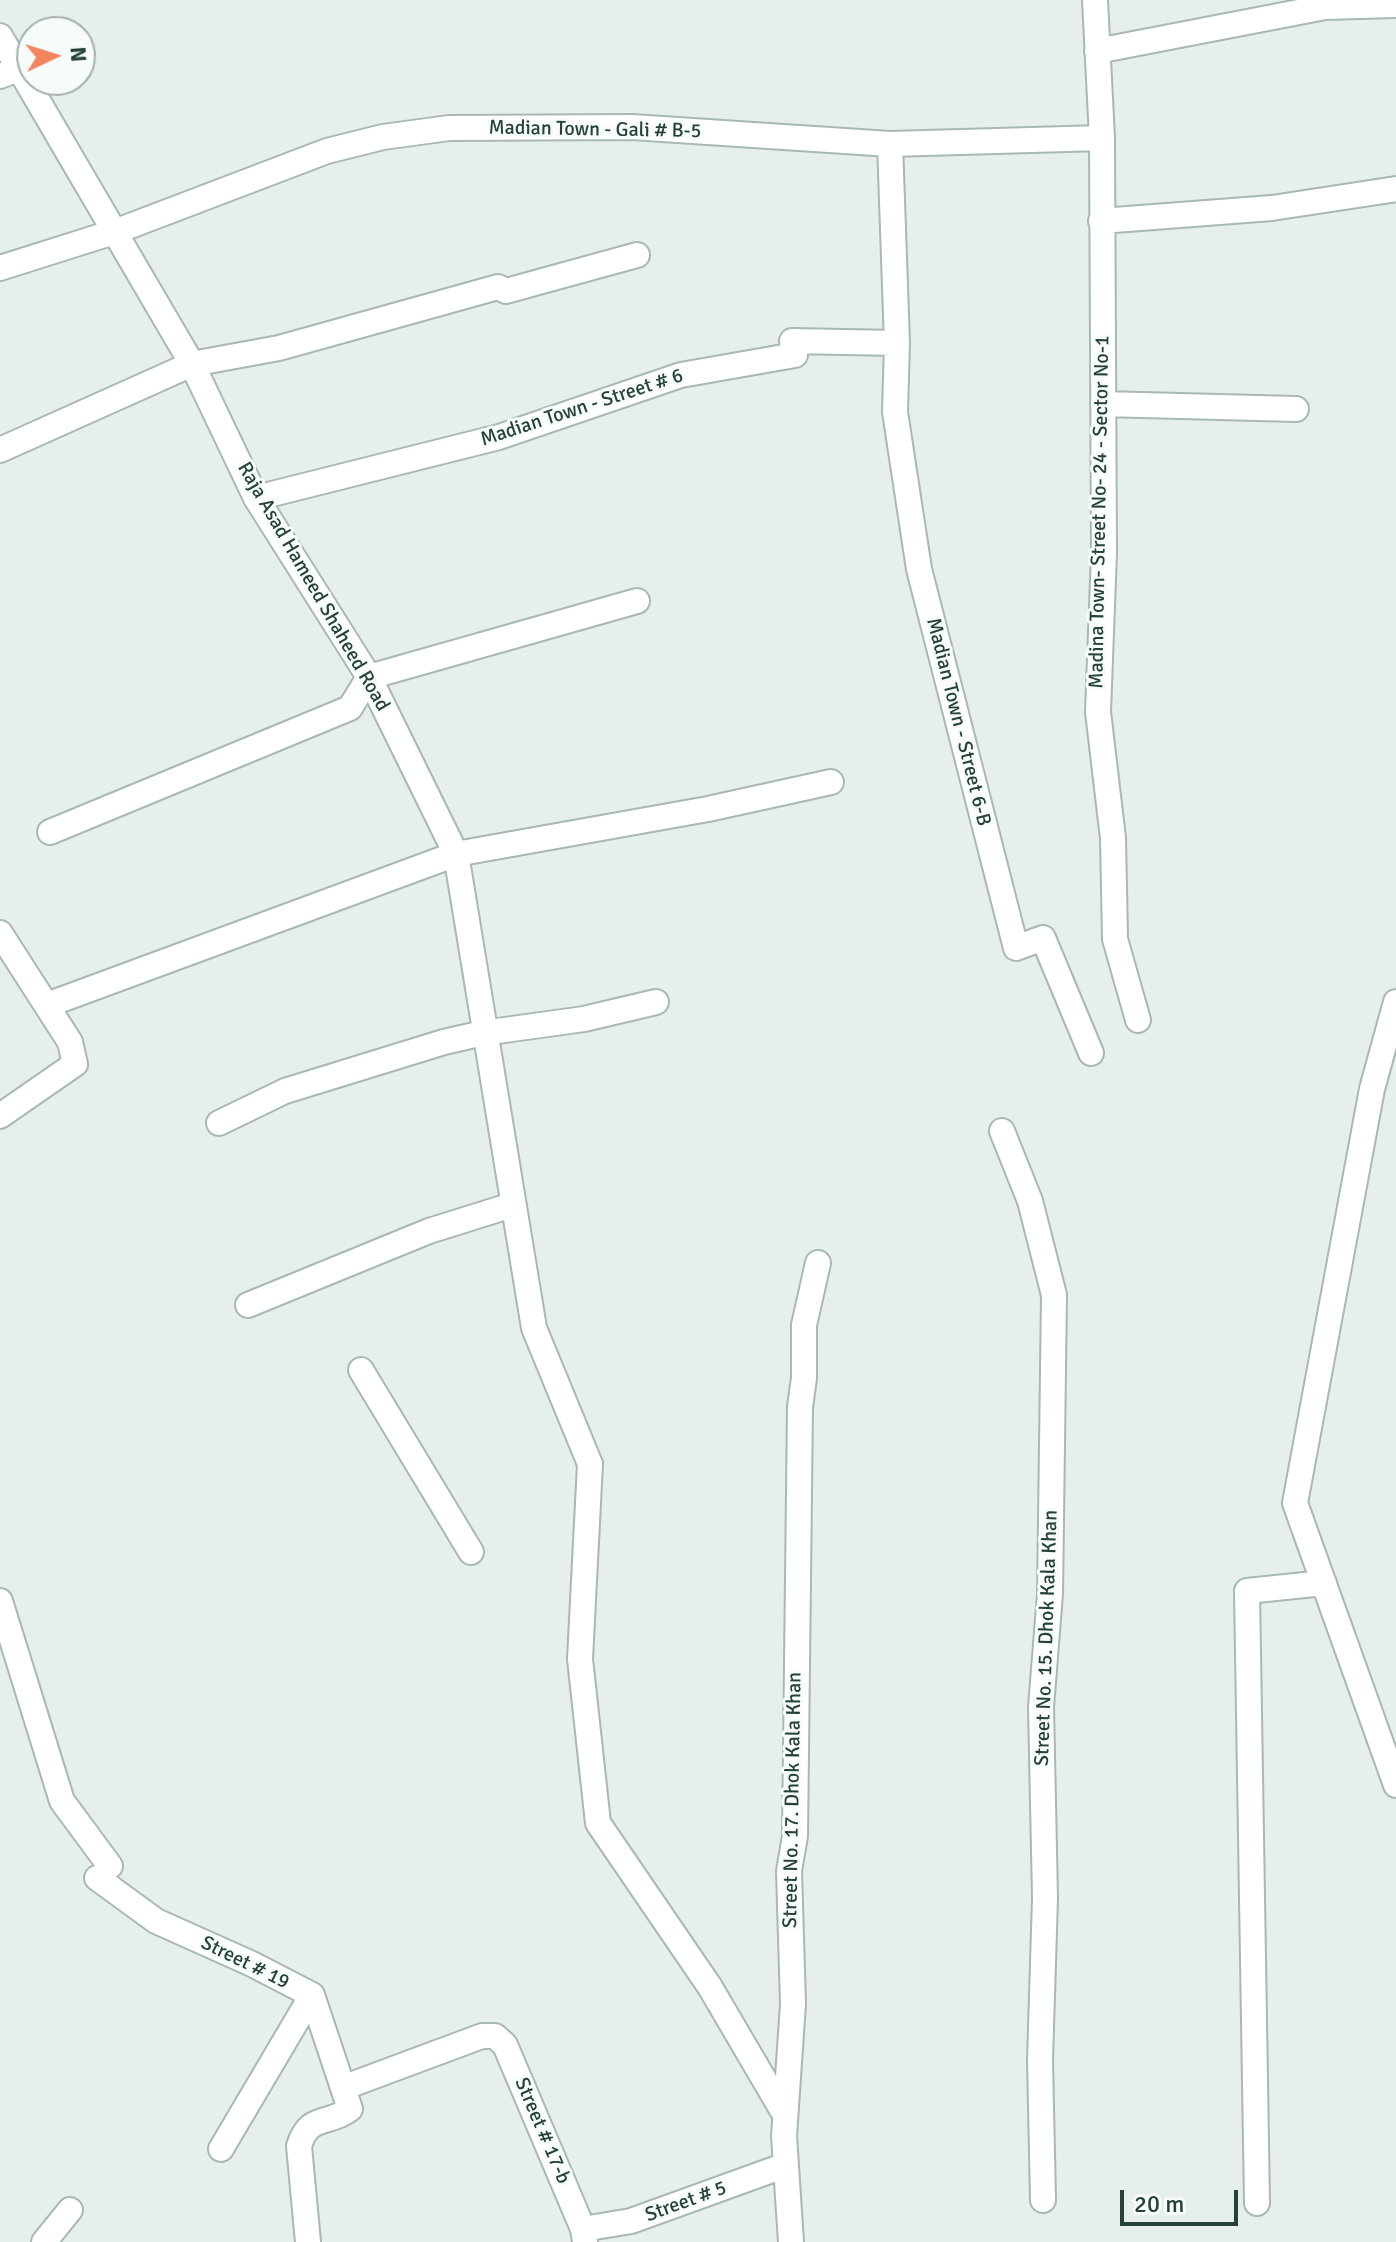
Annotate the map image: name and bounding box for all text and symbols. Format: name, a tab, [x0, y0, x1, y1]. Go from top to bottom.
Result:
north arrow	[16, 16, 96, 96]
text: N	[64, 46, 92, 63]
street label: Madian Town - Gali # B-5	[488, 116, 702, 144]
street label: Madina Town- Street No- 24 - Sector No-1	[1085, 335, 1115, 689]
street label: Madian Town - Street # 6	[478, 364, 686, 452]
street label: Raja Asad Hameed Shaheed Road	[232, 458, 394, 716]
street label: Madian Town - Street 6-B	[921, 615, 995, 829]
street label: Street No. 15. Dhok Kala Khan	[1031, 1510, 1063, 1766]
street label: Street No. 17. Dhok Kala Khan	[779, 1672, 807, 1928]
street label: Street # 19	[197, 1931, 293, 1995]
street label: Street # 17-b	[509, 2074, 575, 2188]
scale bar	[1124, 2174, 1242, 2224]
street label: Street # 5	[642, 2176, 730, 2228]
text: 20 m	[1134, 2189, 1184, 2219]

